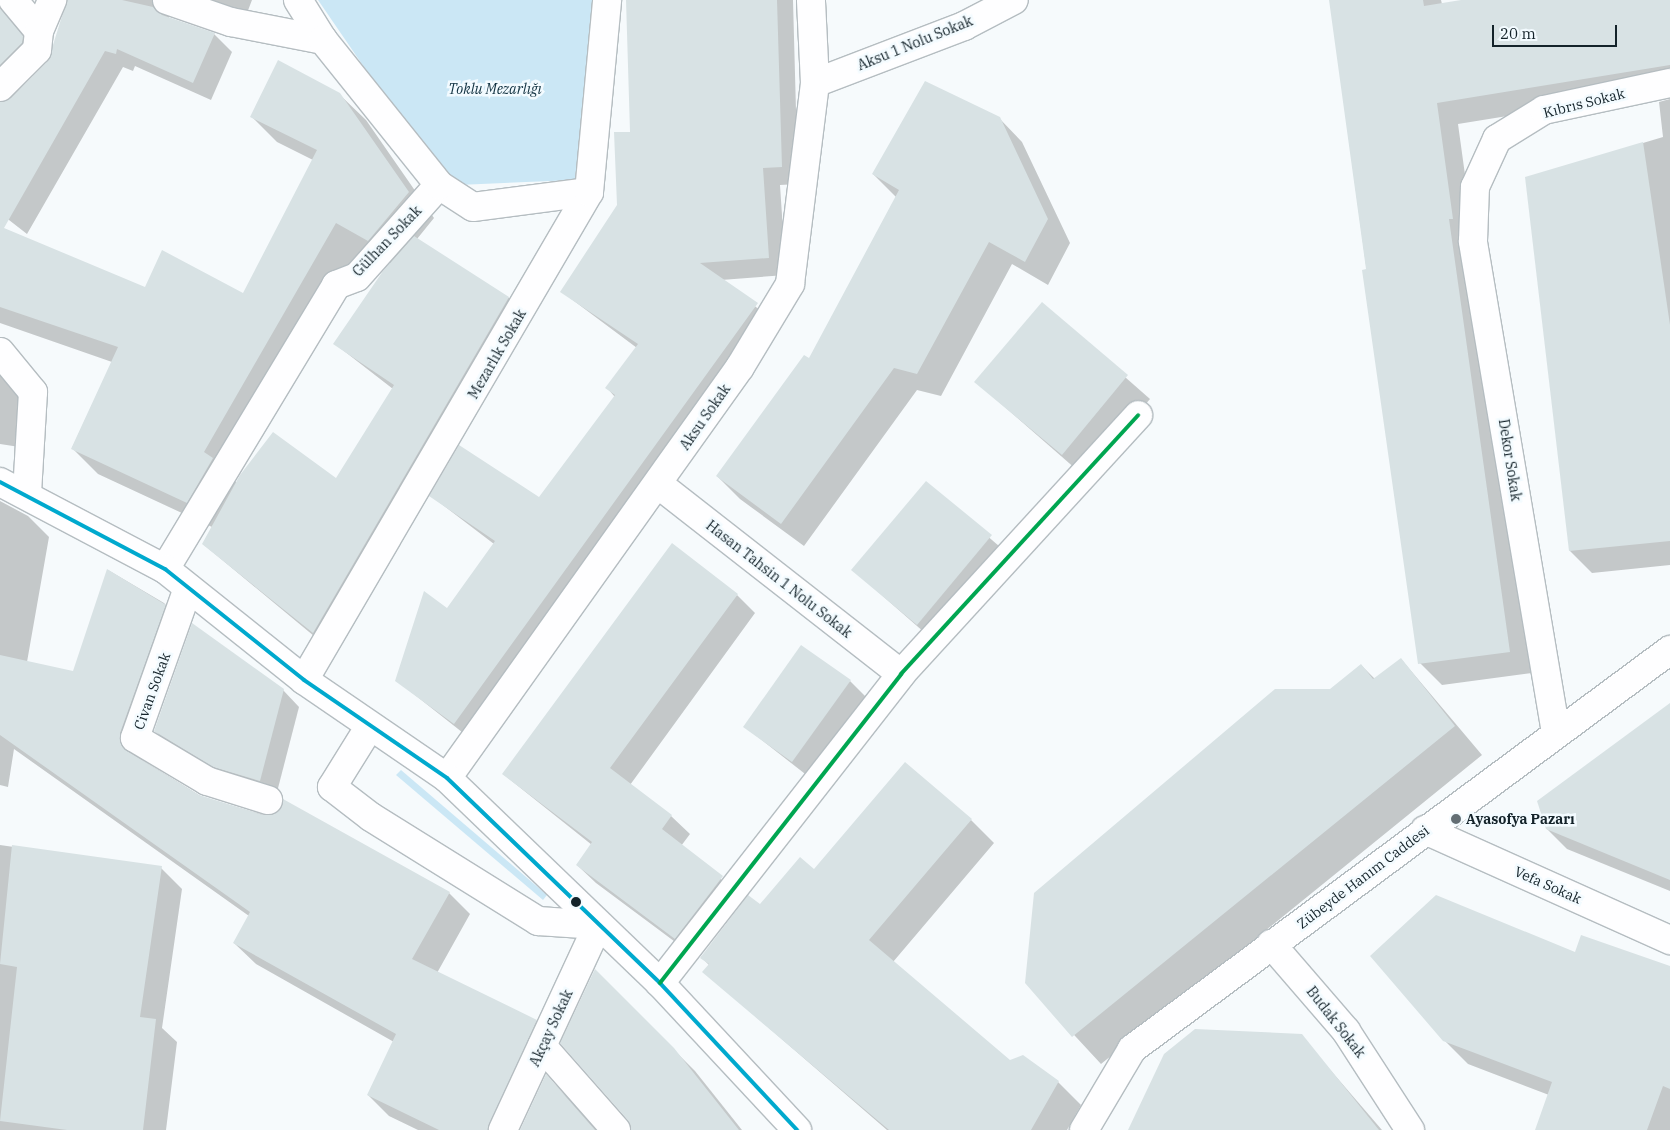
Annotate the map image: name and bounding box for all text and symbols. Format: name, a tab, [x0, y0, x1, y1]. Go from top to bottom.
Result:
street label: Aksu 1 Nolu Sokak	[855, 12, 975, 74]
scale bar	[1495, 15, 1620, 47]
text: 20 m	[1500, 24, 1536, 43]
park label: Toklu Mezarlığı	[448, 81, 542, 97]
street label: Kıbrıs Sokak	[1542, 85, 1626, 121]
street label: Gülhan Sokak	[349, 202, 425, 280]
street label: Mezarlık Sokak	[465, 306, 529, 402]
street label: Aksu Sokak	[676, 381, 734, 453]
street label: Dekor Sokak	[1495, 418, 1525, 502]
street label: Hasan Tahsin 1 Nolu Sokak	[703, 517, 855, 641]
street label: Civan Sokak	[130, 650, 174, 732]
place label: Ayasofya Pazarı	[1466, 811, 1575, 827]
marker: Ayasofya Pazarı	[1450, 813, 1462, 825]
street label: Zübeyde Hanım Caddesi	[1294, 822, 1432, 932]
street label: Vefa Sokak	[1512, 863, 1584, 907]
unlabelled marker	[571, 897, 581, 907]
street label: Budak Sokak	[1303, 983, 1369, 1061]
street label: Akçay Sokak	[526, 987, 576, 1069]

